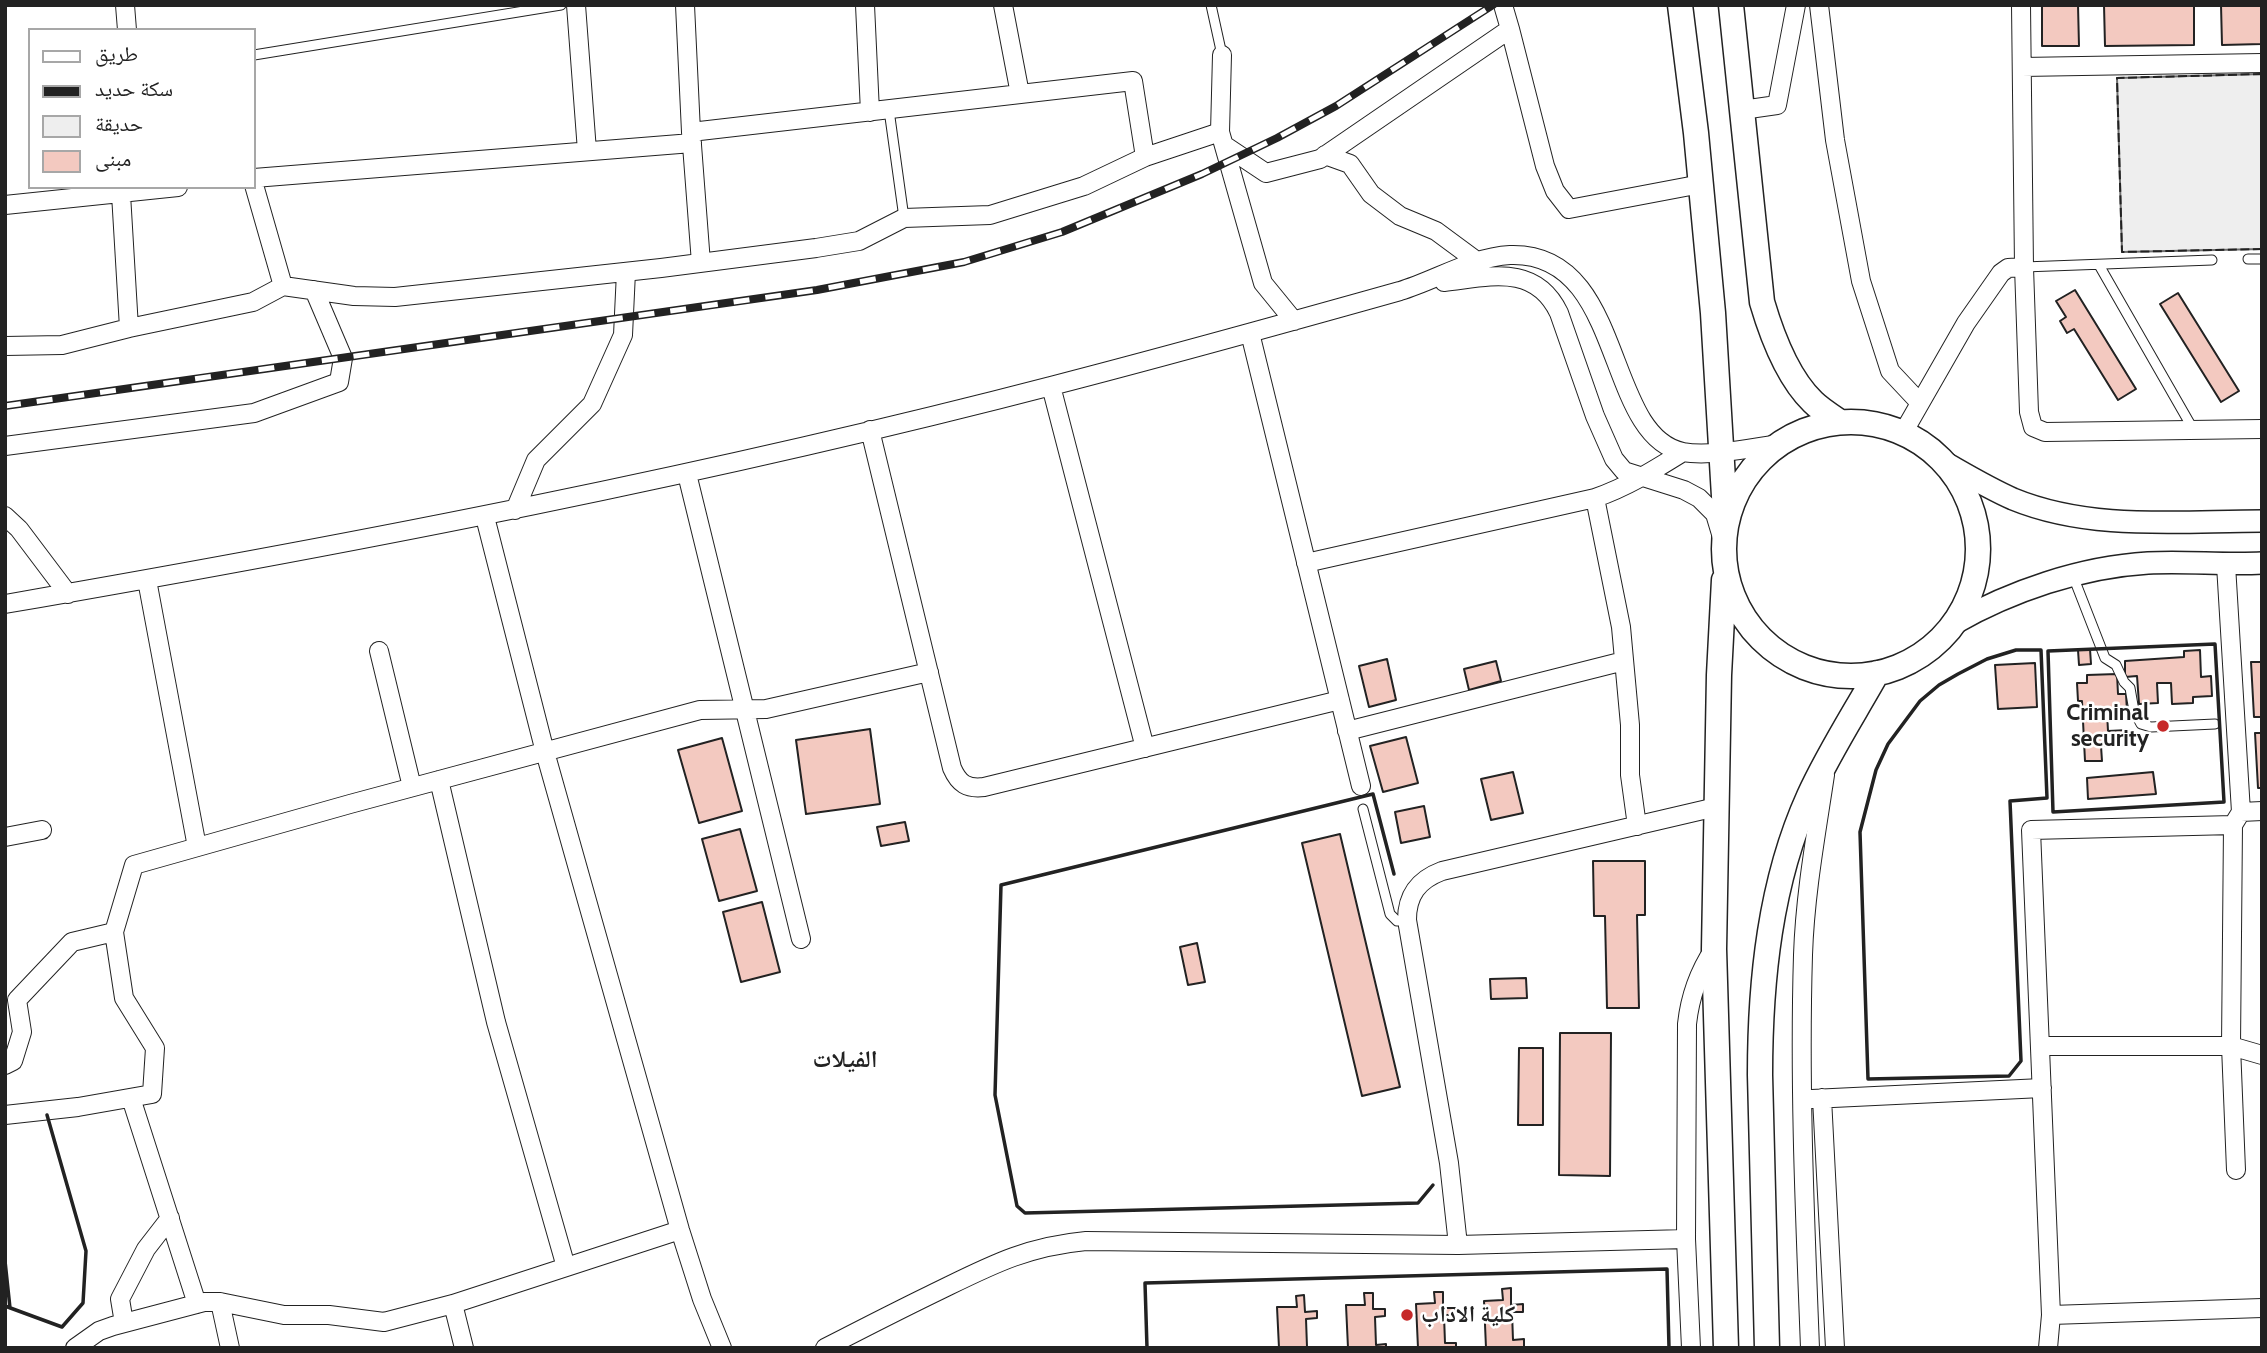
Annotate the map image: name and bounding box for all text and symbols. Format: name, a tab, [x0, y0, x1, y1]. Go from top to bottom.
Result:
legend	[28, 28, 256, 189]
text: طريق	[95, 41, 138, 66]
text: سكة حديد	[95, 76, 173, 101]
text: حديقة	[95, 111, 143, 136]
text: مبنى	[95, 146, 131, 171]
place label: Criminal security	[2066, 699, 2149, 753]
marker: Criminal security	[2155, 718, 2171, 734]
district label: الفيلات	[812, 1046, 878, 1074]
place label: كلية الاداب	[1421, 1301, 1515, 1329]
marker: كلية الاداب	[1399, 1307, 1415, 1323]

